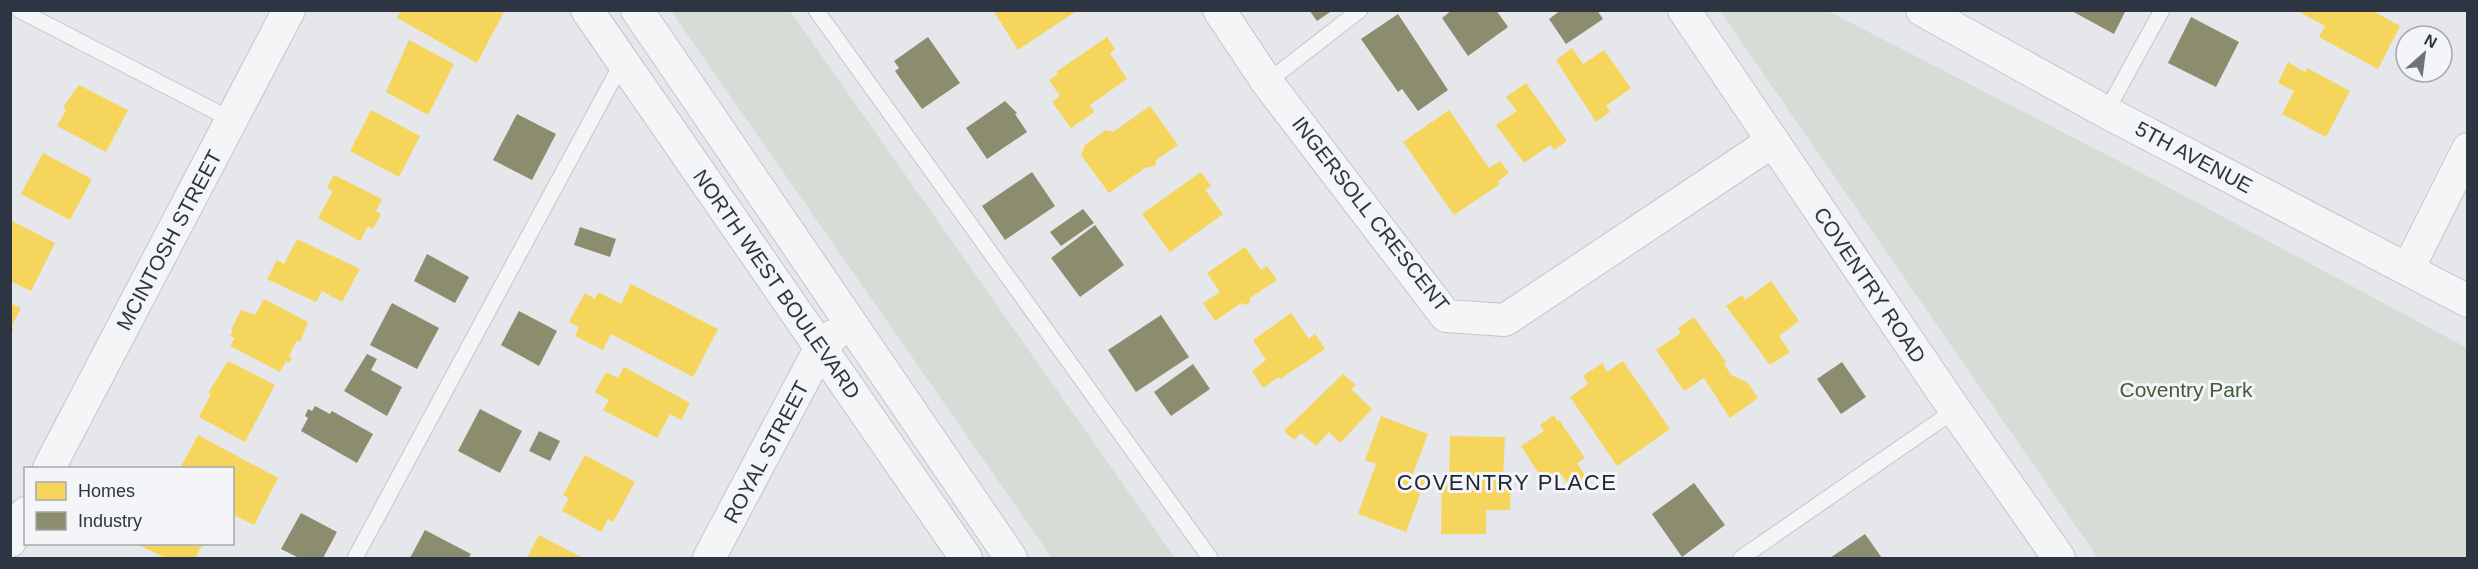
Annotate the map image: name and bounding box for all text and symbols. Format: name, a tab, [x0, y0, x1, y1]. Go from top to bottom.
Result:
north arrow	[2394, 24, 2454, 84]
text: N	[2422, 31, 2440, 51]
street label: INGERSOLL CRESCENT	[1288, 112, 1454, 316]
street label: 5TH AVENUE	[2132, 117, 2256, 197]
street label: MCINTOSH STREET	[112, 146, 226, 334]
street label: NORTH WEST BOULEVARD	[689, 165, 865, 403]
street label: COVENTRY ROAD	[1809, 203, 1931, 367]
street label: ROYAL STREET	[719, 377, 813, 527]
park label: Coventry Park	[2119, 378, 2253, 401]
legend	[24, 467, 234, 545]
district label: COVENTRY PLACE	[1397, 470, 1617, 495]
text: Homes	[78, 481, 135, 501]
text: Industry	[78, 511, 142, 531]

